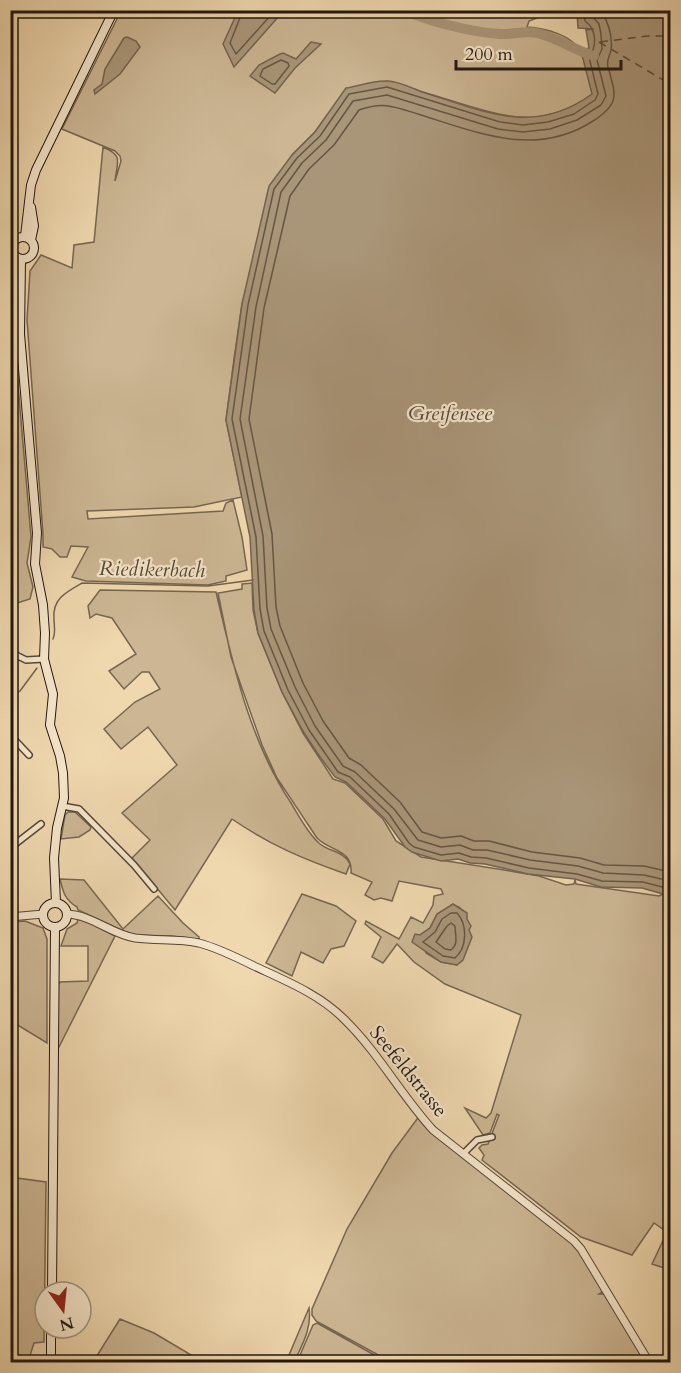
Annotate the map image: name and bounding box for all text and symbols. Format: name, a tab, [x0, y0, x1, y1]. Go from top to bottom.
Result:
scale bar	[456, 33, 621, 71]
text: 200 m	[465, 42, 513, 67]
water label: Greifensee	[408, 399, 493, 428]
water label: Riedikerbach	[99, 554, 205, 585]
street label: Seefeldstrasse	[363, 1020, 454, 1123]
north arrow	[33, 1280, 93, 1340]
text: N	[57, 1311, 76, 1336]

